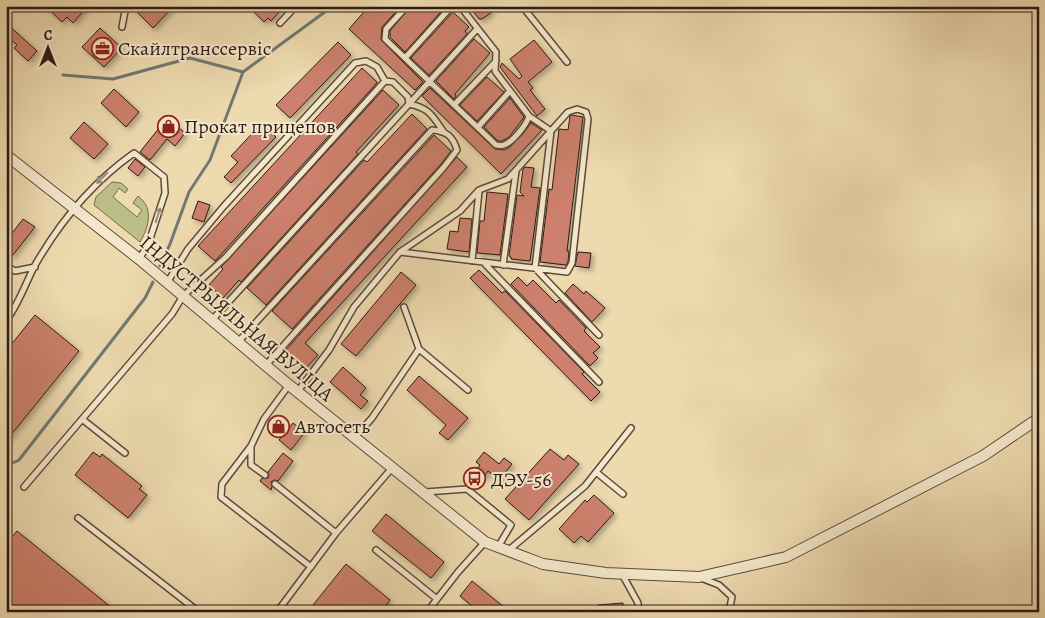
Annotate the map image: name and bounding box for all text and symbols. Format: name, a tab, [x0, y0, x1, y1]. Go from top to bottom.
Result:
north arrow	[22, 22, 72, 72]
text: С	[44, 26, 53, 45]
place label: Скайлтранссервіс	[118, 35, 271, 62]
office icon: Скайлтранссервіс	[90, 36, 114, 60]
place label: Прокат прицепов	[184, 113, 336, 140]
shop icon: Прокат прицепов	[156, 114, 180, 138]
one-way arrow	[96, 172, 108, 185]
one-way arrow	[154, 208, 163, 223]
street label: ІНДУСТРЫЯЛЬНАЯ ВУЛІЦА	[134, 229, 340, 408]
place label: Автосеть	[294, 413, 370, 440]
shop icon: Автосеть	[267, 414, 291, 438]
place label: ДЭУ-56	[491, 466, 552, 493]
bus stop icon: ДЭУ-56	[463, 467, 487, 491]

